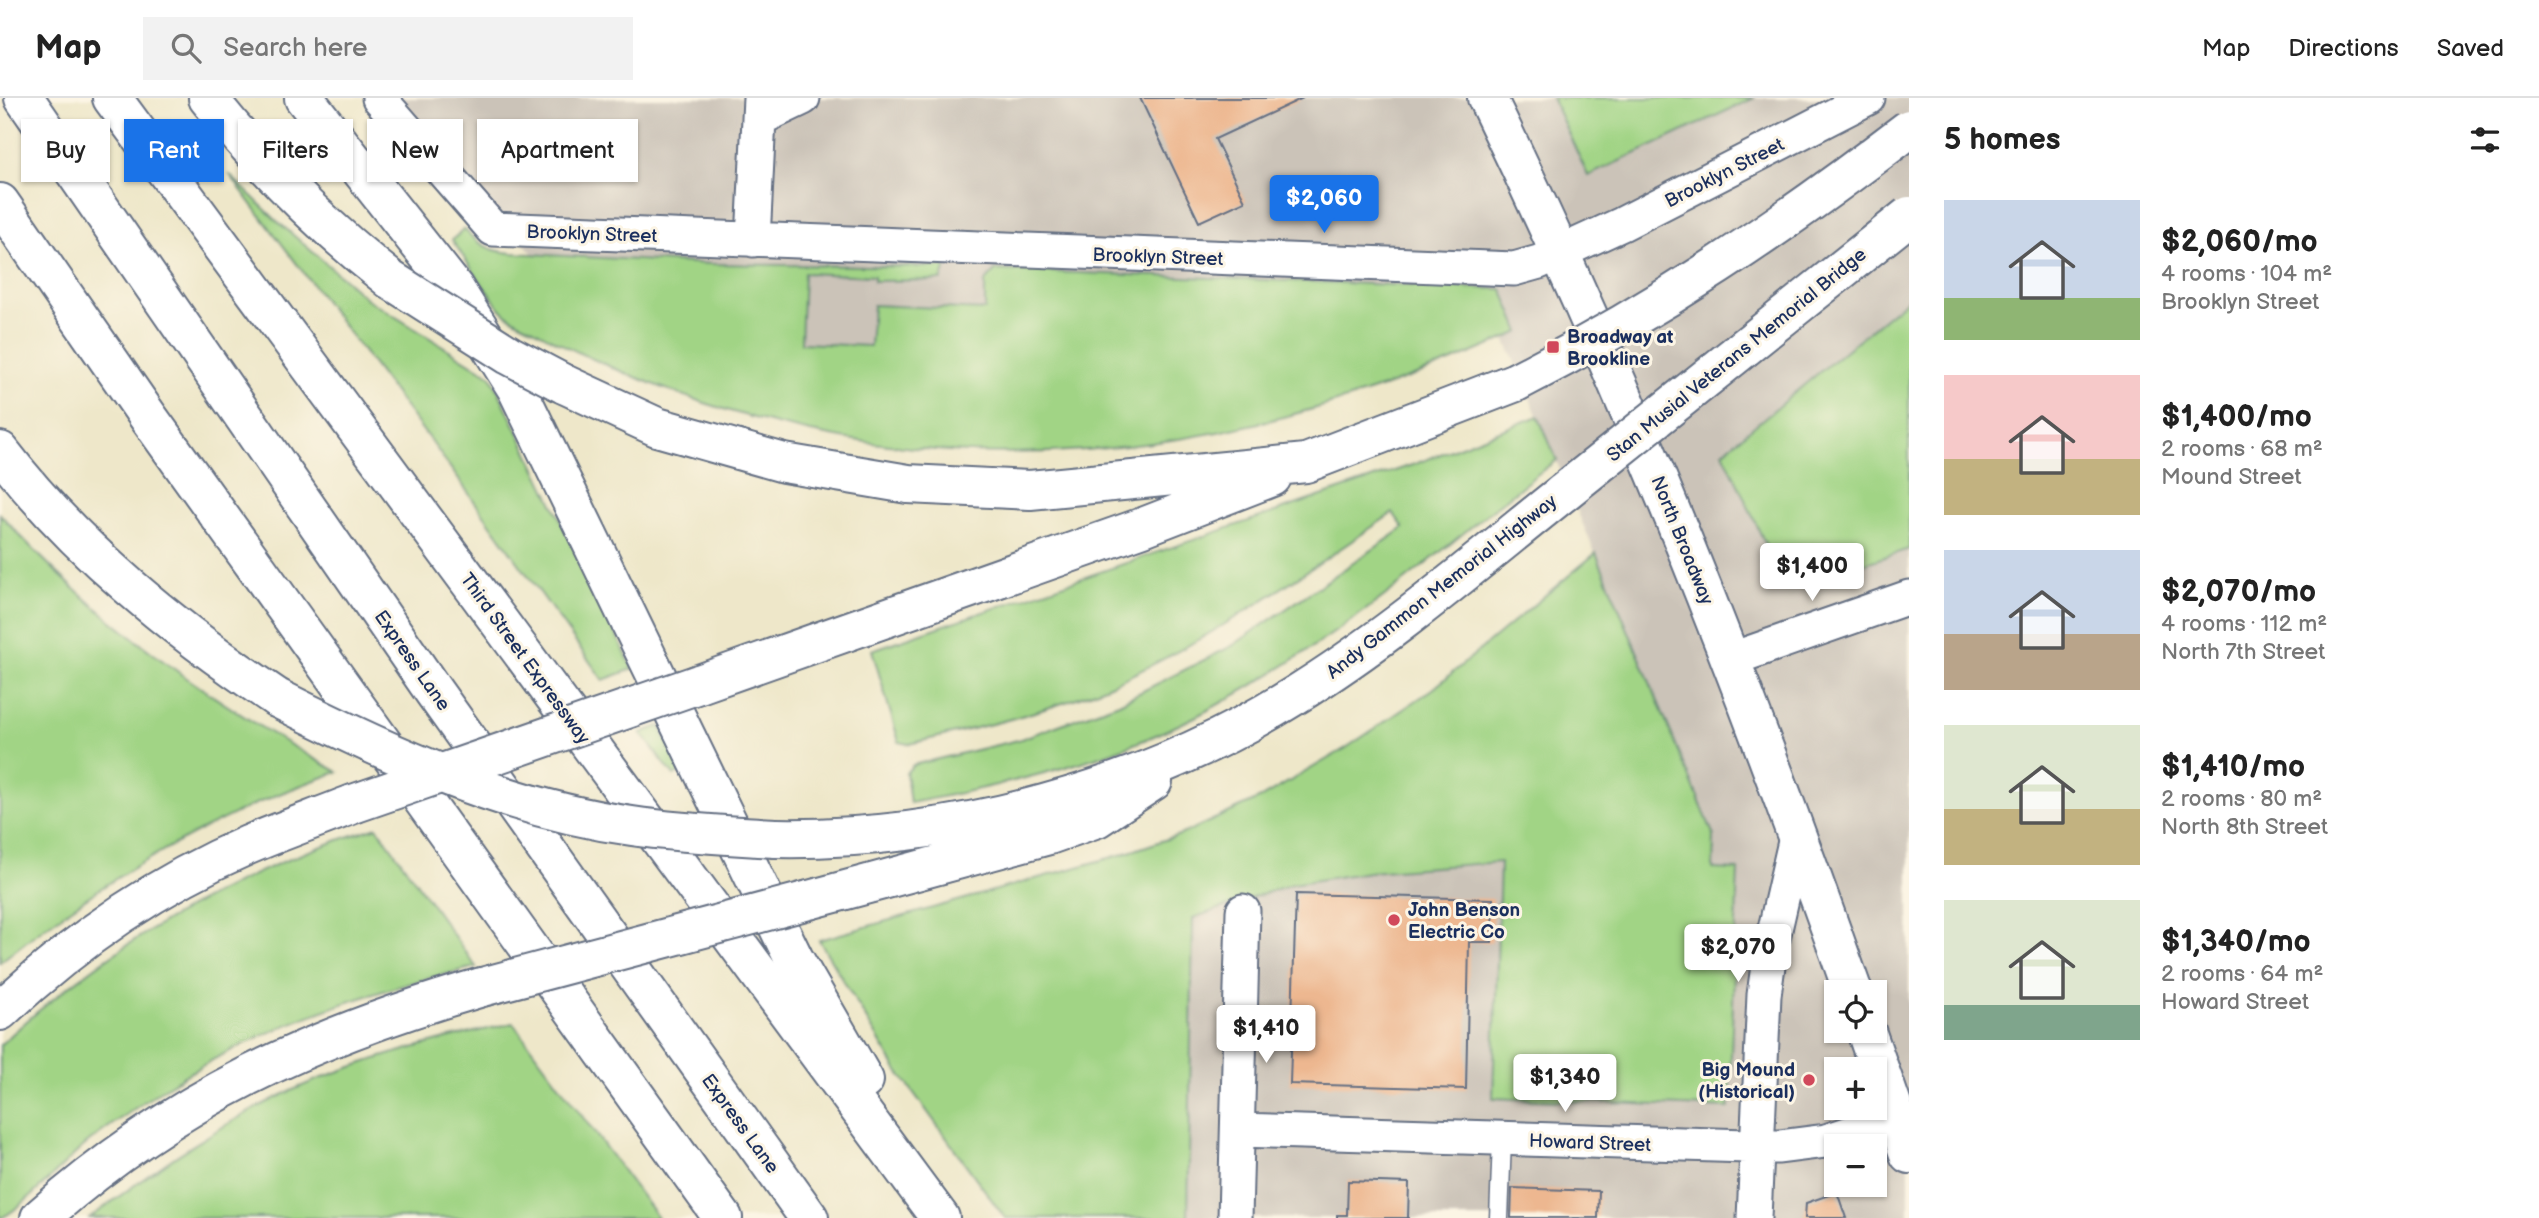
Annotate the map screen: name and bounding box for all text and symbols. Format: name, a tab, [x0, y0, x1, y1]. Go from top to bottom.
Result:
search box	[143, 17, 633, 80]
text: Map	[35, 28, 101, 68]
icon: search	[167, 29, 205, 67]
text: Search here	[223, 33, 367, 64]
text: Map	[2202, 34, 2250, 63]
text: Directions	[2288, 34, 2399, 63]
text: Saved	[2437, 34, 2504, 63]
chip: Buy	[21, 119, 110, 182]
chip: Rent	[124, 119, 224, 182]
chip: Filters	[238, 119, 353, 182]
chip: New	[367, 119, 463, 182]
chip: Apartment	[477, 119, 638, 182]
icon: filters	[2466, 121, 2504, 159]
text: 5 homes	[1944, 122, 2061, 158]
street label: Brooklyn Street	[1661, 133, 1788, 213]
pin: $2,060	[1267, 176, 1381, 235]
text: $2,060	[1286, 184, 1362, 212]
street label: Brooklyn Street	[526, 221, 658, 248]
text: $2,060/mo	[2161, 224, 2318, 260]
icon: home	[2000, 228, 2084, 312]
street label: Stan Musial Veterans Memorial Bridge	[1603, 243, 1871, 467]
street label: Brooklyn Street	[1092, 244, 1224, 271]
text: 4 rooms · 104 m²	[2161, 260, 2332, 288]
text: Brooklyn Street	[2161, 288, 2319, 316]
place label: Broadway at Brookline	[1567, 326, 1674, 371]
marker: Broadway at Brookline	[1545, 339, 1561, 355]
text: $1,400/mo	[2161, 399, 2312, 435]
icon: home	[2000, 403, 2084, 487]
text: 2 rooms · 68 m²	[2161, 435, 2323, 463]
text: Mound Street	[2161, 463, 2302, 491]
street label: North Broadway	[1645, 473, 1718, 609]
street label: Andy Gammon Memorial Highway	[1322, 490, 1562, 684]
pin: $1,400	[1755, 544, 1869, 603]
text: $1,400	[1776, 552, 1848, 580]
street label: Third Street Expressway	[455, 569, 595, 749]
text: $2,070/mo	[2161, 574, 2316, 610]
icon: home	[2000, 578, 2084, 662]
street label: Express Lane	[369, 606, 455, 715]
text: 4 rooms · 112 m²	[2161, 610, 2327, 638]
text: North 7th Street	[2161, 638, 2325, 666]
text: $1,410/mo	[2161, 749, 2305, 785]
icon: home	[2000, 753, 2084, 837]
text: 2 rooms · 80 m²	[2161, 785, 2322, 813]
text: North 8th Street	[2161, 813, 2328, 841]
place label: John Benson Electric Co	[1408, 899, 1520, 944]
marker: John Benson Electric Co	[1386, 912, 1402, 928]
pin: $2,070	[1681, 924, 1795, 984]
text: $1,340/mo	[2161, 924, 2311, 960]
icon: home	[2000, 928, 2084, 1012]
text: $2,070	[1700, 933, 1776, 961]
text: 2 rooms · 64 m²	[2161, 960, 2323, 988]
map controls	[1824, 980, 1887, 1197]
button: locate	[1824, 980, 1887, 1043]
text: Howard Street	[2161, 988, 2309, 1016]
pin: $1,410	[1209, 1006, 1323, 1065]
text: $1,410	[1232, 1014, 1300, 1042]
pin: $1,340	[1508, 1054, 1622, 1114]
button: +	[1824, 1057, 1887, 1120]
place label: Big Mound (Historical)	[1698, 1059, 1795, 1104]
text: $1,340	[1529, 1063, 1601, 1091]
street label: Express Lane	[696, 1070, 784, 1178]
marker: Big Mound (Historical)	[1801, 1072, 1817, 1088]
street label: Howard Street	[1528, 1130, 1652, 1157]
button: −	[1824, 1134, 1887, 1197]

